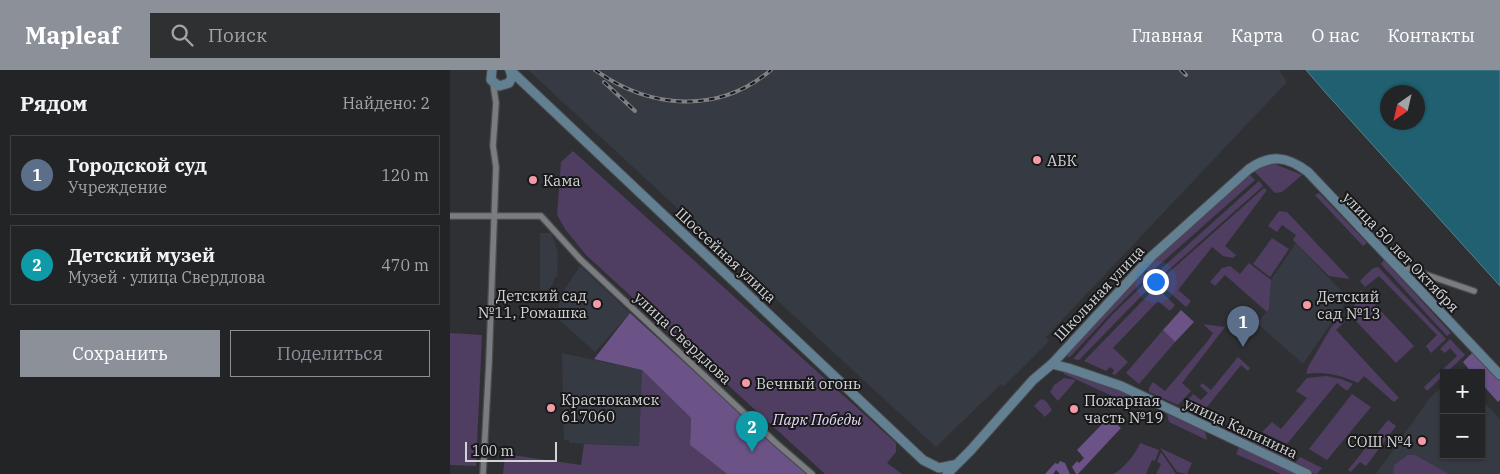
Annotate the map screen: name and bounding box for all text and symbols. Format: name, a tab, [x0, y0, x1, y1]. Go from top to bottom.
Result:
search box	[150, 13, 500, 58]
text: Mapleaf	[25, 19, 120, 51]
icon: search	[168, 21, 196, 49]
text: Поиск	[208, 23, 267, 47]
text: Главная	[1131, 24, 1203, 47]
text: Карта	[1231, 24, 1283, 47]
text: О нас	[1311, 24, 1359, 47]
text: Контакты	[1387, 24, 1475, 47]
north arrow	[1380, 85, 1425, 130]
text: Рядом	[20, 89, 88, 117]
text: Найдено: 2	[342, 93, 430, 113]
place label: АБК	[1047, 151, 1078, 170]
text: Городской суд	[68, 153, 207, 177]
marker: АБК	[1031, 154, 1043, 166]
text: 1	[32, 165, 42, 185]
text: 120 m	[381, 165, 429, 185]
place label: Кама	[543, 171, 581, 190]
marker: Кама	[527, 174, 539, 186]
text: Учреждение	[68, 177, 167, 197]
street label: улица 50 лет Октября	[1339, 188, 1463, 316]
street label: Шоссейная улица	[671, 203, 781, 307]
street label: Школьная улица	[1050, 241, 1148, 345]
text: Детский музей	[68, 243, 215, 267]
text: 2	[32, 255, 42, 275]
text: 470 m	[381, 255, 429, 275]
text: Музей · улица Свердлова	[68, 267, 266, 287]
your location	[1143, 269, 1169, 295]
place label: Детский сад №11, Ромашка	[478, 286, 587, 322]
place label: Детский сад №13	[1317, 287, 1380, 323]
street label: улица Свердлова	[630, 288, 736, 388]
marker: Детский сад №11, Ромашка	[591, 298, 603, 310]
marker: Детский сад №13	[1301, 299, 1313, 311]
pin: 1	[1227, 306, 1259, 347]
button: Сохранить	[20, 330, 220, 377]
button: Поделиться	[230, 330, 430, 377]
map controls	[1440, 369, 1485, 459]
button: +	[1440, 369, 1485, 414]
place label: Вечный огонь	[756, 374, 861, 393]
marker: Вечный огонь	[740, 377, 752, 389]
place label: Краснокамск 617060	[561, 390, 660, 426]
place label: Пожарная часть №19	[1084, 391, 1164, 427]
street label: улица Калинина	[1181, 393, 1301, 463]
marker: Краснокамск 617060	[545, 402, 557, 414]
marker: Пожарная часть №19	[1068, 403, 1080, 415]
park label: Парк Победы	[772, 410, 862, 429]
pin: 2	[736, 411, 768, 452]
button: −	[1440, 414, 1485, 459]
place label: СОШ №4	[1347, 432, 1412, 451]
marker: СОШ №4	[1416, 435, 1428, 447]
scale bar	[465, 439, 558, 462]
text: 100 m	[472, 442, 514, 460]

